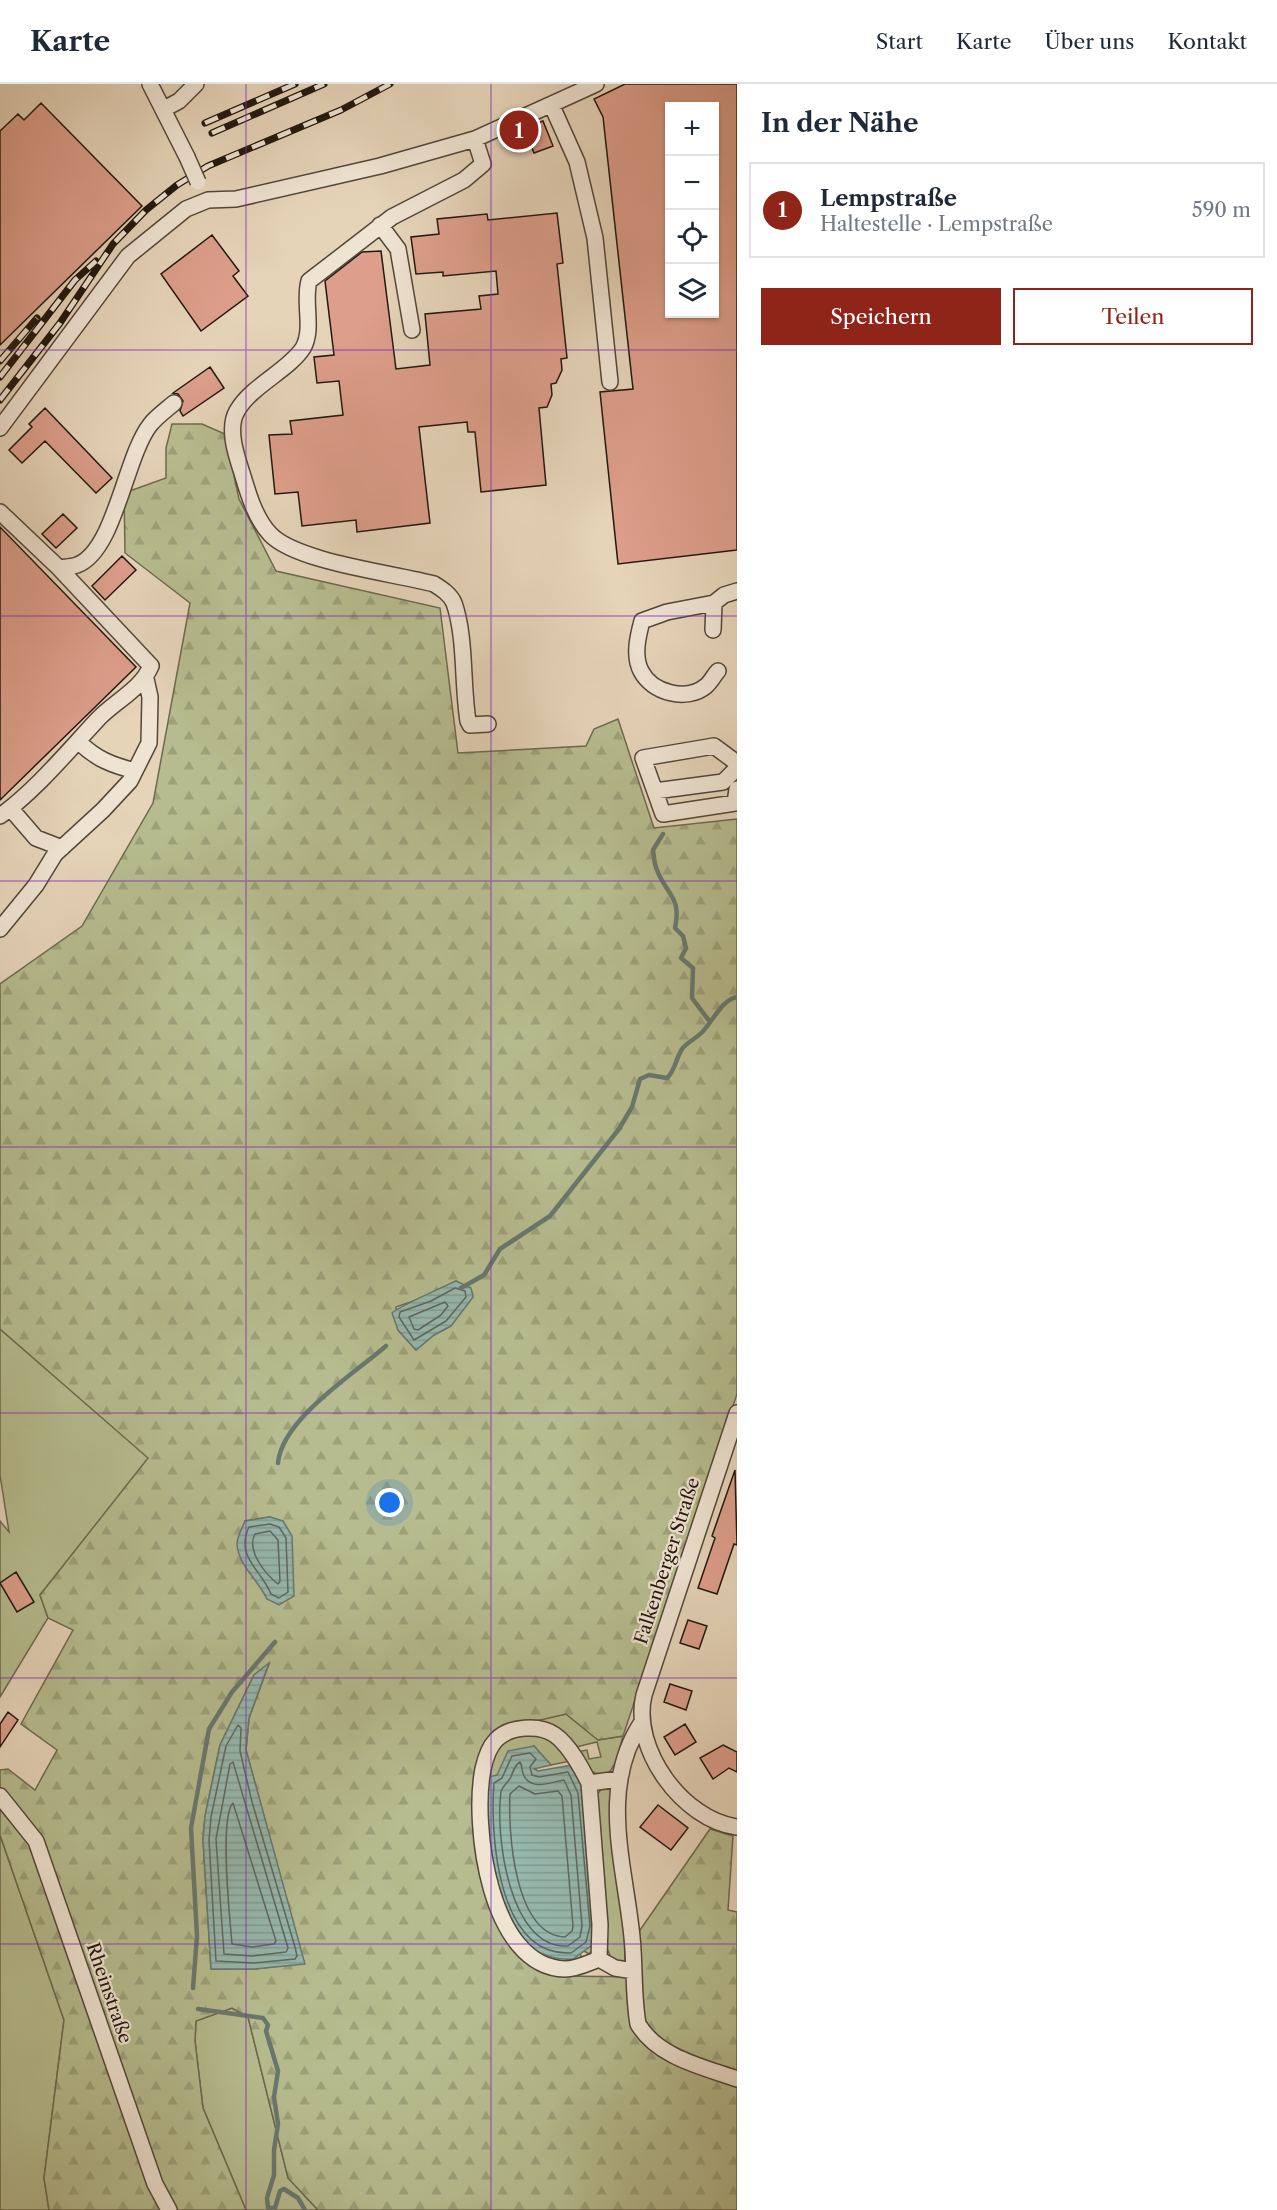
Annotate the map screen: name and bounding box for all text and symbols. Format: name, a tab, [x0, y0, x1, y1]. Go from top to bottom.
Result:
text: Karte	[30, 24, 110, 58]
text: Start	[876, 29, 923, 54]
text: Karte	[956, 29, 1012, 54]
text: Über uns	[1045, 29, 1134, 54]
text: Kontakt	[1167, 29, 1247, 54]
map controls	[665, 102, 719, 318]
button: +	[665, 102, 719, 156]
text: In der Nähe	[761, 107, 918, 139]
pin: 1	[500, 108, 538, 152]
button: −	[665, 156, 719, 210]
text: Lempstraße	[820, 185, 957, 212]
text: 1	[778, 198, 787, 222]
text: 590 m	[1192, 198, 1251, 222]
button: locate	[665, 210, 719, 264]
text: Haltestelle · Lempstraße	[820, 212, 1053, 236]
button: layers	[665, 264, 719, 318]
button: Speichern	[761, 288, 1001, 345]
button: Teilen	[1013, 288, 1253, 345]
street label: Falkenberger Straße	[630, 1475, 704, 1647]
your location	[375, 1488, 404, 1517]
street label: Rheinstraße	[82, 1940, 136, 2046]

